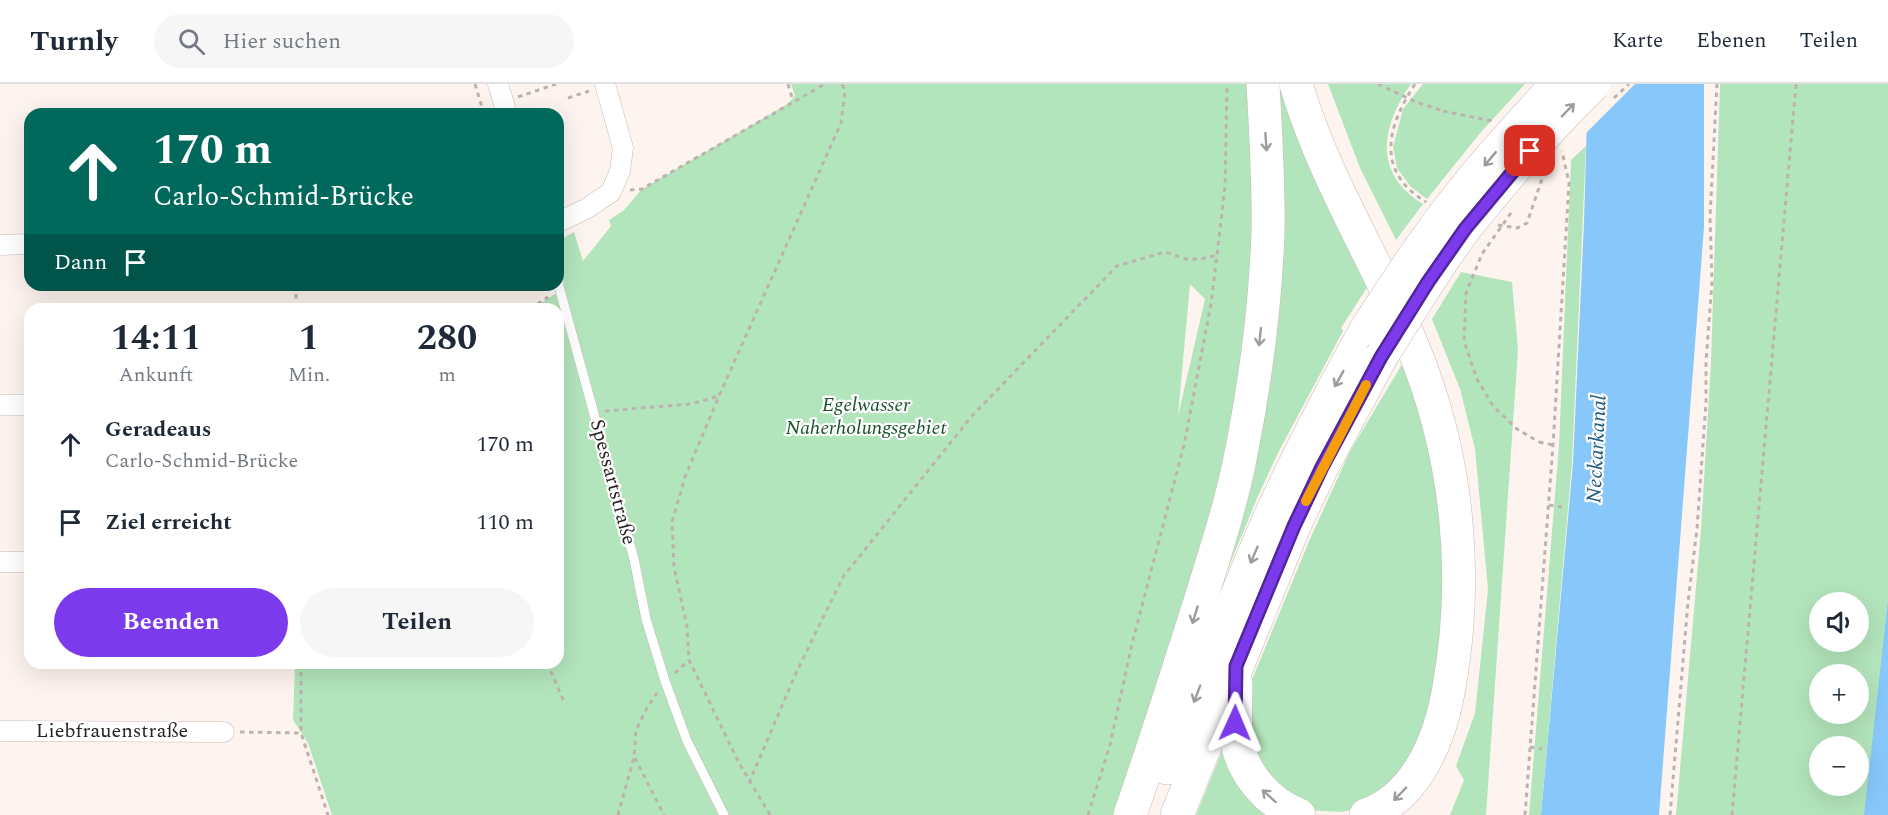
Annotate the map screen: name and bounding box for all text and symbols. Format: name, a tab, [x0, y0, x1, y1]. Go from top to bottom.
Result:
search box	[154, 14, 574, 68]
text: Turnly	[30, 20, 118, 63]
icon: search	[175, 25, 208, 58]
text: Hier suchen	[223, 25, 341, 58]
text: Karte	[1612, 25, 1663, 57]
text: Ebenen	[1696, 25, 1767, 57]
text: Teilen	[1800, 25, 1858, 57]
one-way arrow	[1561, 103, 1575, 118]
text: 170 m	[153, 119, 272, 182]
pin	[1504, 125, 1555, 176]
icon: ahead	[54, 132, 132, 210]
one-way arrow	[1261, 132, 1272, 152]
icon: arrive	[1513, 134, 1546, 167]
one-way arrow	[1483, 151, 1497, 166]
text: Carlo-Schmid-Brücke	[153, 176, 414, 218]
text: Dann	[54, 246, 107, 279]
icon: arrive	[119, 246, 152, 279]
text: 14:11	[111, 311, 201, 366]
text: 1	[299, 311, 319, 366]
text: 280	[417, 311, 477, 366]
one-way arrow	[1254, 327, 1265, 346]
text: Ankunft	[119, 360, 193, 390]
text: Min.	[288, 360, 330, 390]
text: m	[438, 360, 456, 390]
one-way arrow	[1333, 370, 1345, 387]
park label: Egelwasser Naherholungsgebiet	[785, 390, 947, 443]
water label: Neckarkanal	[1578, 393, 1616, 504]
text: Geradeaus	[105, 413, 211, 446]
street label: Spessartstraße	[582, 416, 644, 548]
icon: ahead	[54, 428, 87, 461]
text: 170 m	[477, 428, 534, 461]
text: Carlo-Schmid-Brücke	[105, 446, 298, 476]
icon: arrive	[54, 506, 87, 539]
text: Ziel erreicht	[105, 506, 232, 539]
text: 110 m	[477, 506, 534, 539]
one-way arrow	[1248, 545, 1259, 563]
button: Beenden	[54, 588, 288, 657]
button: Teilen	[300, 588, 534, 657]
map controls	[1809, 592, 1869, 796]
button: sound	[1809, 592, 1869, 652]
one-way arrow	[1189, 605, 1200, 624]
button: +	[1809, 664, 1869, 724]
one-way arrow	[1191, 684, 1202, 703]
position arrow	[1203, 691, 1267, 755]
street label: Liebfrauenstraße	[36, 716, 188, 746]
button: −	[1809, 736, 1869, 796]
one-way arrow	[1392, 787, 1407, 802]
one-way arrow	[1261, 789, 1276, 803]

